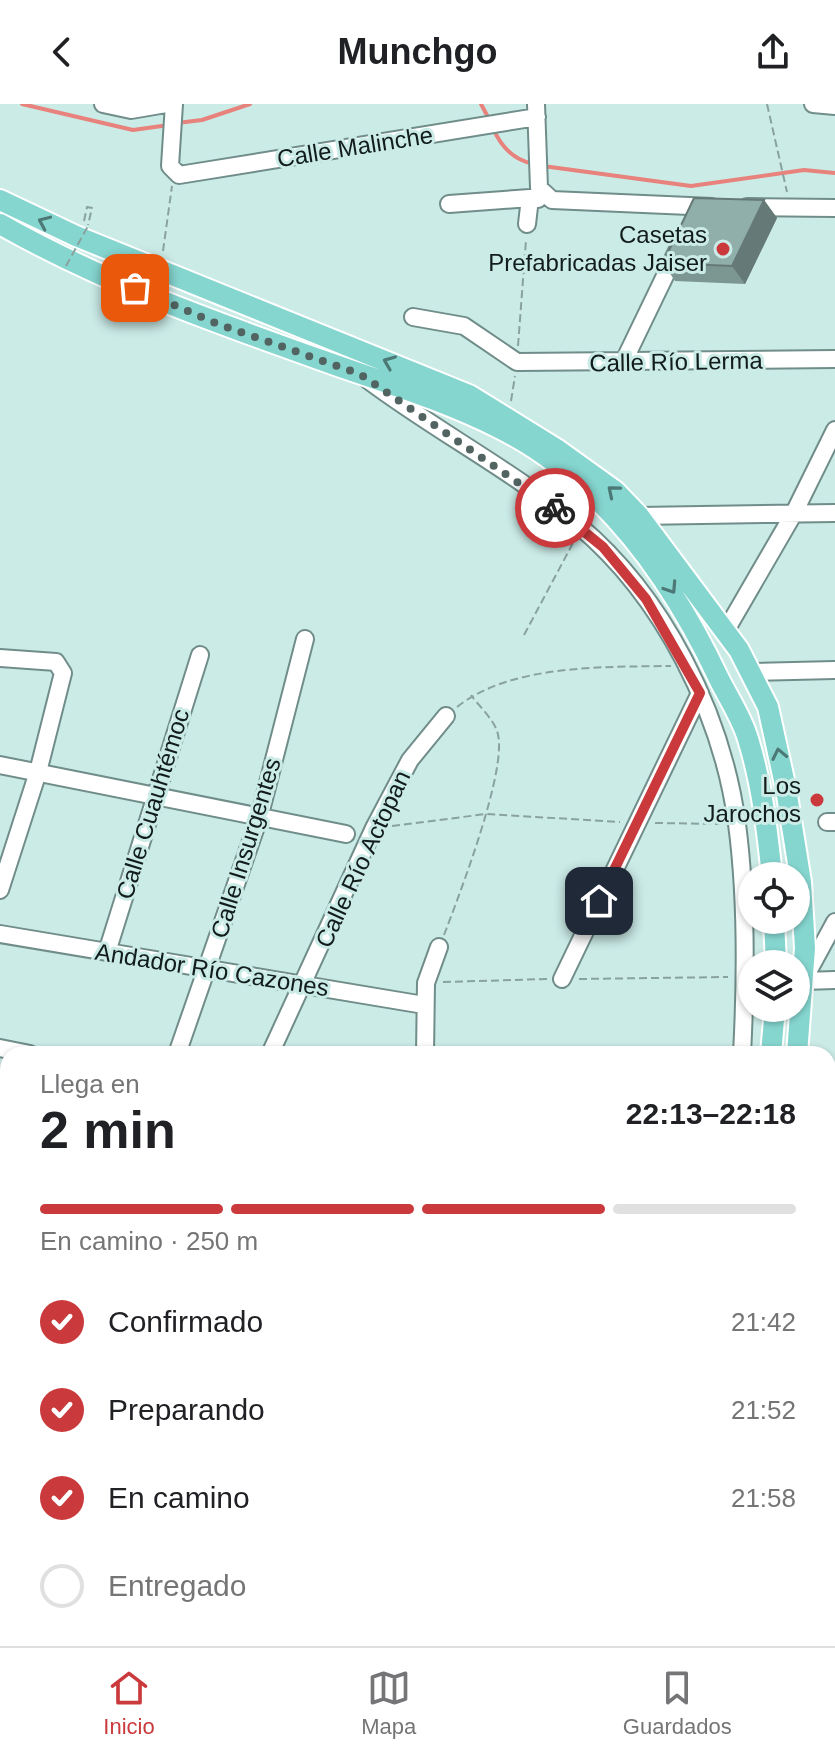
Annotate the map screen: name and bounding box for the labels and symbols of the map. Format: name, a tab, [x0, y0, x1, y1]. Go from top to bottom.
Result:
street label: Calle Malinche	[275, 121, 435, 172]
one-way arrow	[38, 215, 53, 231]
place label: Casetas Prefabricadas Jaiser	[488, 221, 707, 276]
marker: Casetas Prefabricadas Jaiser	[714, 240, 732, 258]
pin	[101, 254, 169, 322]
street label: Calle Río Lerma	[589, 346, 764, 377]
one-way arrow	[383, 356, 397, 372]
courier	[515, 468, 595, 548]
one-way arrow	[607, 486, 622, 501]
one-way arrow	[661, 579, 676, 594]
street label: Calle Cuauhtémoc	[111, 706, 194, 902]
one-way arrow	[771, 748, 788, 762]
street label: Calle Insurgentes	[205, 755, 286, 941]
street label: Calle Río Actopan	[310, 766, 415, 952]
place label: Los Jarochos	[704, 772, 801, 827]
marker: Los Jarochos	[808, 791, 826, 809]
pin	[565, 867, 633, 935]
street label: Andador Río Cazones	[93, 938, 331, 1001]

